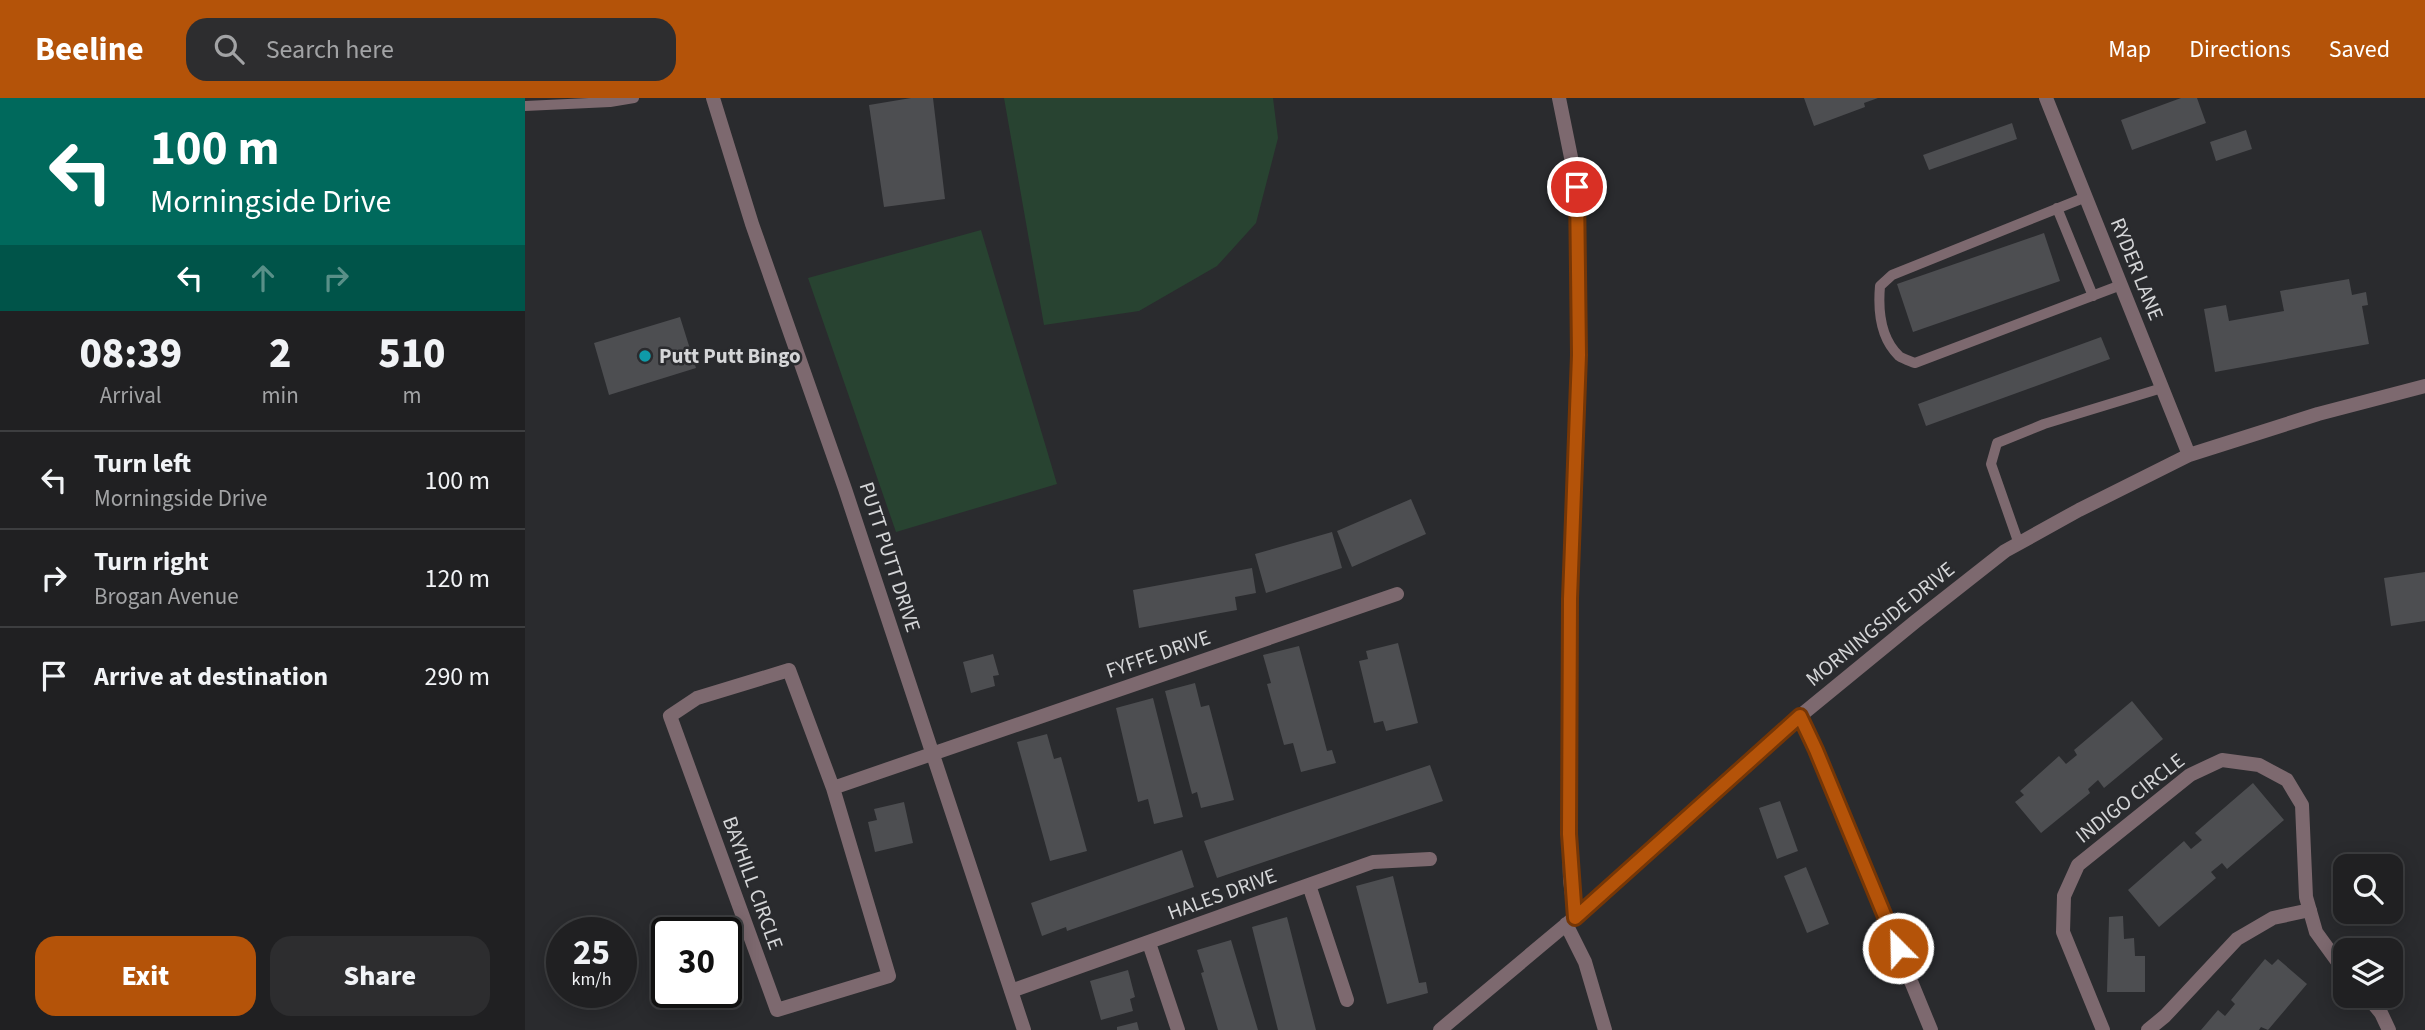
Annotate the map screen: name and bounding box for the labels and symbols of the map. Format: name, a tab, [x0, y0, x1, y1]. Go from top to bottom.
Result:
pin	[1547, 157, 1607, 217]
street label: RYDER LANE	[2103, 213, 2171, 325]
place label: Putt Putt Bingo	[659, 341, 801, 371]
marker: Putt Putt Bingo	[637, 348, 653, 364]
street label: PUTT PUTT DRIVE	[852, 478, 928, 636]
street label: MORNINGSIDE DRIVE	[1799, 554, 1961, 694]
street label: FYFFE DRIVE	[1102, 622, 1214, 686]
street label: INDIGO CIRCLE	[2069, 746, 2191, 850]
street label: BAYHILL CIRCLE	[715, 812, 791, 954]
street label: HALES DRIVE	[1163, 860, 1281, 928]
position arrow	[1861, 911, 1935, 985]
speed limit sign: 30	[651, 917, 742, 1008]

